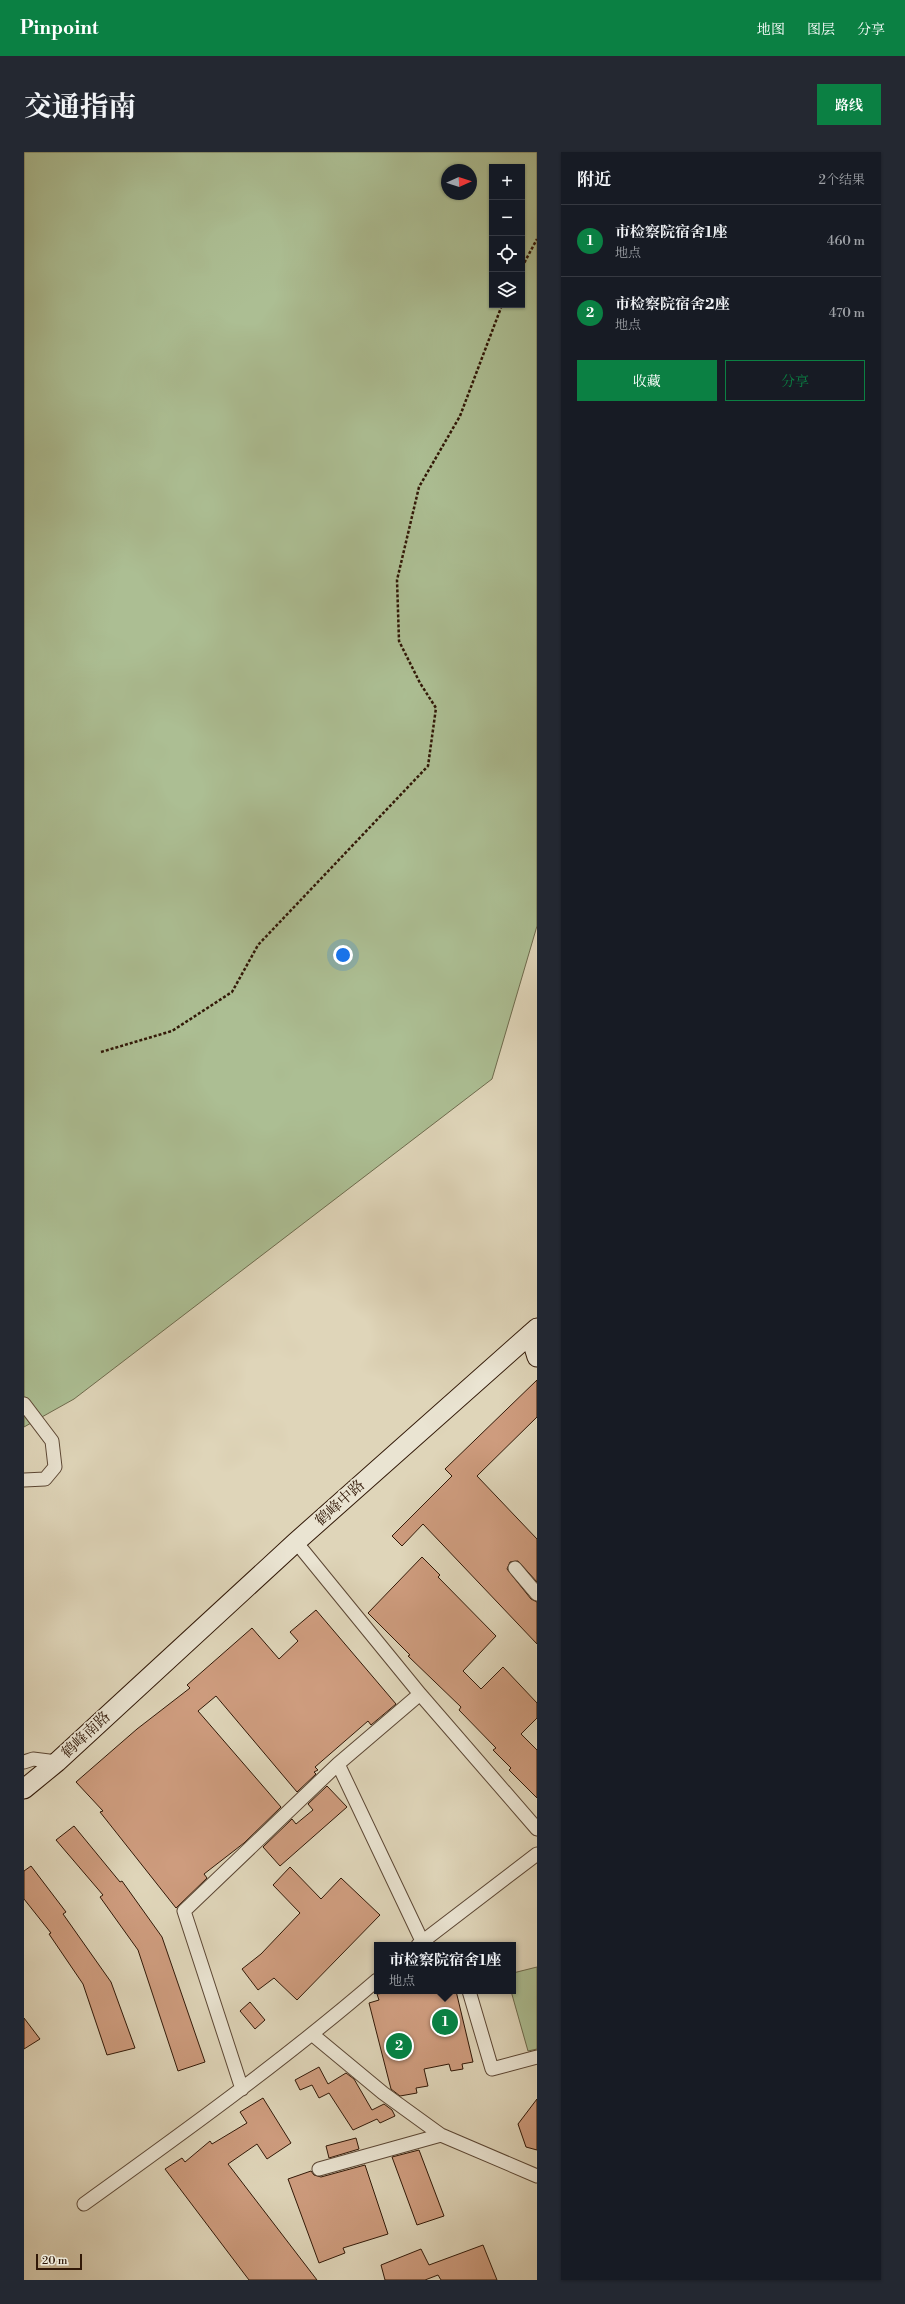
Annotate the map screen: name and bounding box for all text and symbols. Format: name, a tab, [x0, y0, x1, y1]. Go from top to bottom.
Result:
text: Pinpoint	[20, 16, 99, 40]
text: 地图	[757, 21, 785, 39]
text: 图层	[807, 21, 835, 39]
text: 分享	[857, 21, 885, 39]
button: 路线	[817, 84, 881, 125]
text: 交通指南	[24, 90, 136, 125]
north arrow	[441, 164, 477, 200]
map controls	[489, 164, 525, 308]
button: +	[489, 164, 525, 200]
text: 附近	[577, 169, 611, 191]
text: 2个结果	[819, 172, 865, 188]
button: −	[489, 200, 525, 236]
text: 市检察院宿舍1座	[615, 223, 727, 242]
text: 1	[587, 233, 593, 249]
text: 460 m	[827, 233, 865, 249]
button: locate	[489, 236, 525, 272]
text: 地点	[615, 245, 641, 261]
button: layers	[489, 272, 525, 308]
text: 市检察院宿舍2座	[615, 295, 729, 314]
text: 2	[586, 305, 594, 321]
text: 470 m	[829, 305, 865, 321]
text: 地点	[615, 317, 641, 333]
button: 收藏	[577, 360, 717, 401]
button: 分享	[725, 360, 865, 401]
your location	[333, 945, 353, 965]
street label: 鹤峰中路	[311, 1476, 369, 1530]
street label: 鹤峰南路	[58, 1708, 114, 1762]
popup	[374, 1942, 516, 1994]
text: 市检察院宿舍1座	[389, 1951, 501, 1970]
text: 地点	[389, 1973, 415, 1989]
pin: 1	[432, 2007, 458, 2037]
pin: 2	[386, 2031, 412, 2061]
scale bar	[36, 2252, 82, 2271]
text: 20 m	[42, 2254, 67, 2268]

